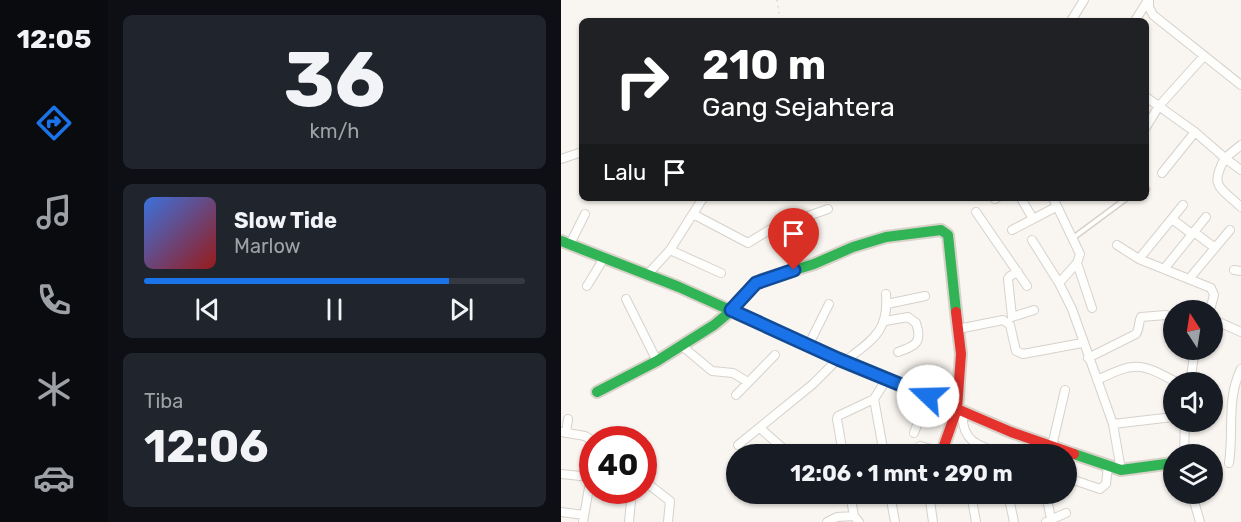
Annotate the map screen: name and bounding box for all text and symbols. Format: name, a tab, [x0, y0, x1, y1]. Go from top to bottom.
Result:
text: 12:05	[17, 23, 91, 55]
text: 36	[283, 33, 386, 126]
text: 210 m	[702, 40, 826, 90]
icon: right	[603, 42, 681, 120]
text: Gang Sejahtera	[702, 91, 895, 123]
icon: directions	[33, 102, 75, 144]
text: km/h	[310, 119, 359, 143]
icon: arrive	[658, 156, 691, 189]
text: Lalu	[603, 159, 646, 186]
icon: music	[33, 191, 75, 233]
text: Slow Tide	[234, 207, 337, 234]
pin	[768, 208, 819, 270]
icon: arrive	[777, 217, 810, 250]
text: Marlow	[234, 234, 301, 258]
icon: phone	[33, 279, 75, 321]
icon: previous	[191, 293, 224, 326]
icon: pause	[318, 293, 351, 326]
icon: next	[445, 293, 478, 326]
north arrow	[1163, 300, 1223, 360]
map controls	[1163, 300, 1223, 504]
position arrow	[896, 364, 960, 428]
icon: climate	[33, 368, 75, 410]
button: sound	[1163, 372, 1223, 432]
text: Tiba	[144, 389, 183, 413]
text: 12:06	[144, 420, 269, 473]
speed limit sign: 40	[579, 426, 657, 504]
button: layers	[1163, 444, 1223, 504]
icon: car	[33, 457, 75, 499]
text: 12:06 · 1 mnt · 290 m	[790, 460, 1013, 487]

